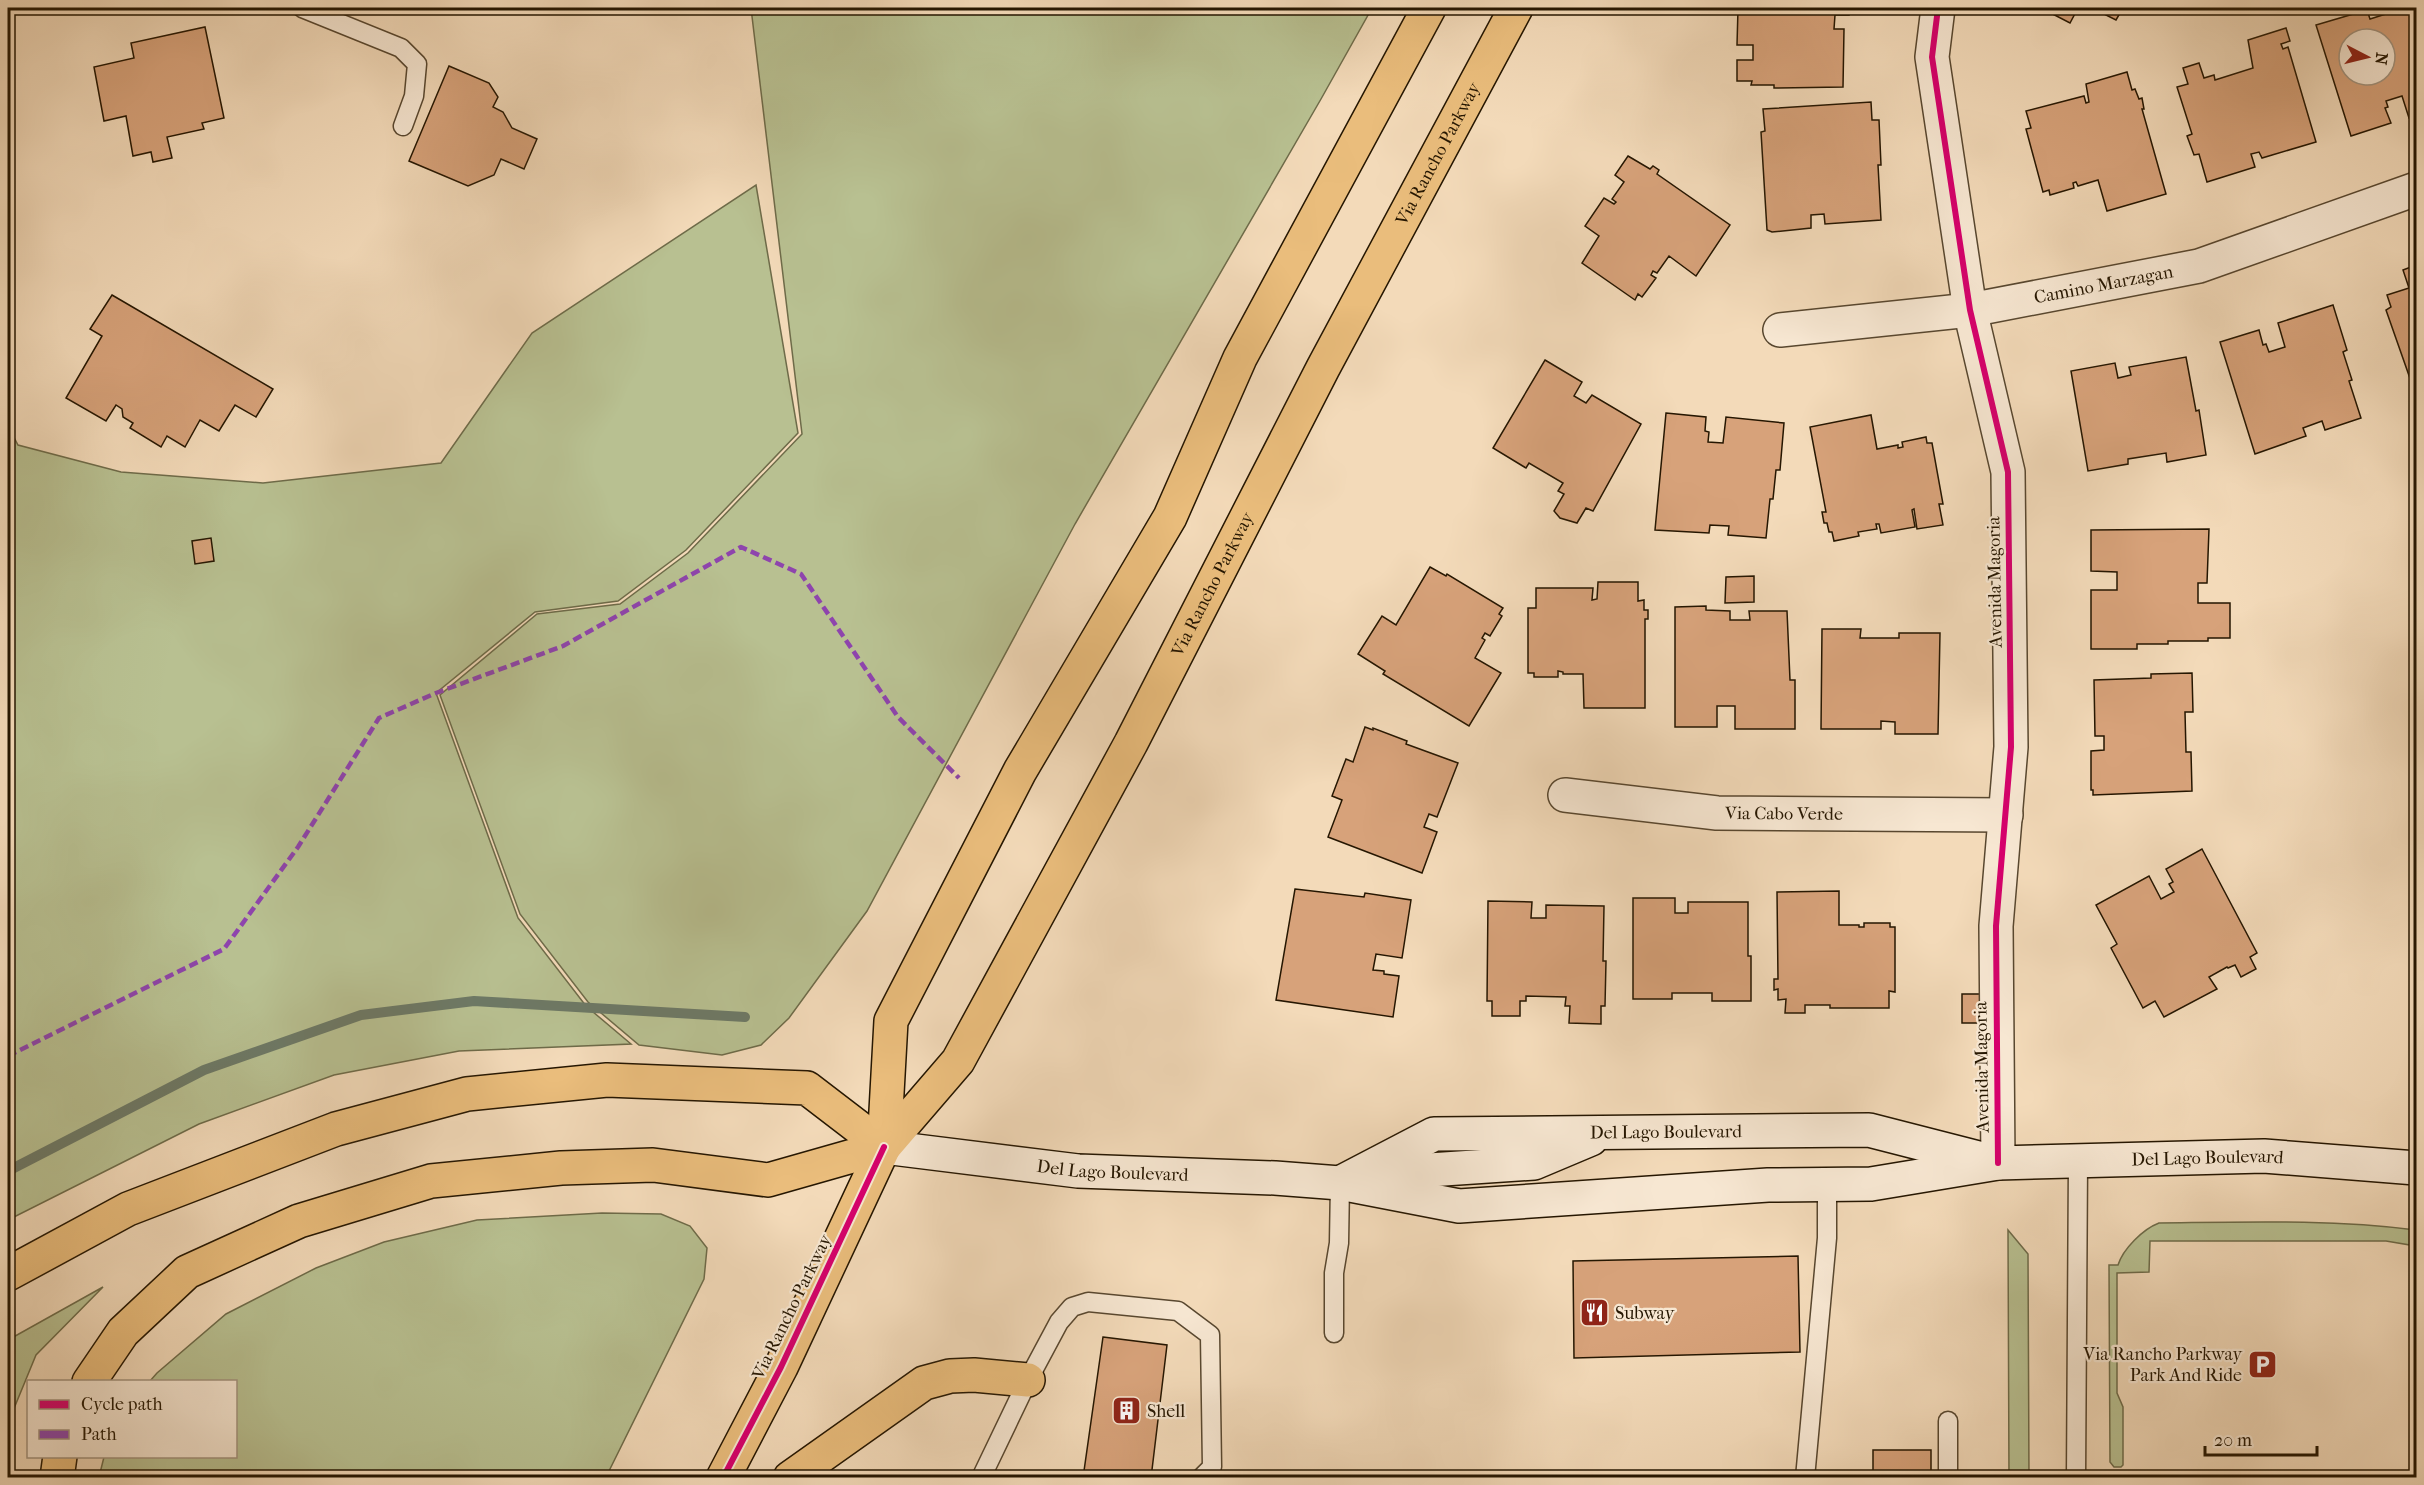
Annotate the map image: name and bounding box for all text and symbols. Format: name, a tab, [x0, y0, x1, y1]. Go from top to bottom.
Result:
north arrow	[2337, 27, 2397, 87]
text: N	[2371, 52, 2392, 67]
street label: Via Rancho Parkway	[1391, 78, 1485, 230]
street label: Camino Marzagan	[2032, 261, 2175, 308]
street label: Via Rancho Parkway	[1166, 508, 1258, 661]
street label: Avenida Magoria	[1983, 516, 2007, 649]
street label: Via Cabo Verde	[1724, 803, 1843, 824]
street label: Avenida Magoria	[1970, 1001, 1994, 1134]
street label: Del Lago Boulevard	[1590, 1121, 1742, 1143]
street label: Del Lago Boulevard	[2131, 1145, 2284, 1170]
street label: Del Lago Boulevard	[1035, 1155, 1189, 1185]
street label: Via Rancho Parkway	[747, 1230, 837, 1384]
restaurant icon: Subway	[1578, 1297, 1610, 1329]
place label: Subway	[1615, 1303, 1676, 1324]
place label: Via Rancho Parkway Park And Ride	[2082, 1344, 2243, 1386]
parking icon: Via Rancho Parkway Park And Ride	[2247, 1348, 2279, 1380]
legend	[27, 1380, 237, 1458]
text: Cycle path	[81, 1394, 162, 1415]
building icon: Shell	[1110, 1395, 1142, 1427]
place label: Shell	[1147, 1401, 1185, 1422]
scale bar	[2205, 1419, 2318, 1457]
text: Path	[81, 1424, 117, 1445]
text: 20 m	[2214, 1430, 2252, 1451]

